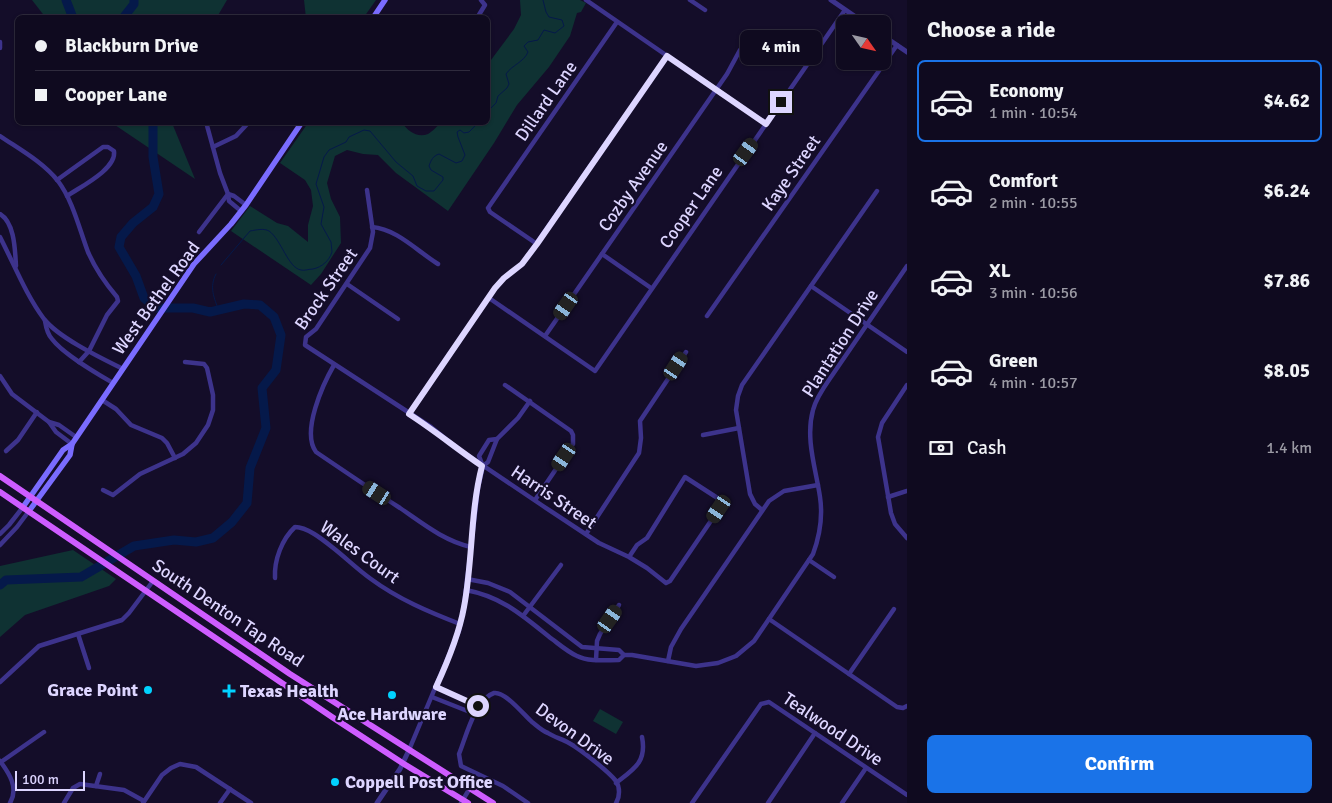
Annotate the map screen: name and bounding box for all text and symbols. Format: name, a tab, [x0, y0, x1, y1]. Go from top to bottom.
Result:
north arrow	[836, 15, 891, 70]
map controls	[836, 15, 891, 70]
text: Choose a ride	[927, 16, 1055, 43]
callout: 4 min	[740, 29, 822, 64]
text: Blackburn Drive	[65, 34, 199, 58]
text: 4 min	[762, 37, 800, 57]
street label: Dillard Lane	[510, 57, 582, 145]
icon: car	[929, 79, 974, 124]
text: Economy	[989, 79, 1063, 103]
text: Cooper Lane	[65, 83, 167, 107]
text: $4.62	[1264, 89, 1310, 113]
route end	[770, 91, 792, 113]
text: 1 min · 10:54	[989, 103, 1078, 123]
street label: Kaye Street	[757, 131, 825, 215]
car	[731, 135, 760, 169]
street label: Cozby Avenue	[594, 136, 672, 236]
street label: Cooper Lane	[655, 161, 727, 253]
icon: car	[929, 169, 974, 214]
text: Comfort	[989, 169, 1058, 193]
text: $6.24	[1264, 179, 1310, 203]
text: 2 min · 10:55	[989, 193, 1078, 213]
street label: West Bethel Road	[108, 237, 204, 359]
street label: Brock Street	[290, 244, 362, 334]
icon: car	[929, 259, 974, 304]
text: XL	[989, 259, 1011, 283]
text: $7.86	[1264, 269, 1310, 293]
text: 3 min · 10:56	[989, 283, 1078, 303]
street label: Plantation Drive	[797, 285, 883, 401]
car	[551, 289, 580, 323]
car	[661, 349, 690, 383]
icon: car	[929, 349, 974, 394]
text: Green	[989, 349, 1038, 373]
text: $8.05	[1264, 359, 1310, 383]
text: 4 min · 10:57	[989, 373, 1078, 393]
icon: cash	[927, 434, 955, 462]
text: Cash	[967, 436, 1007, 460]
text: 1.4 km	[1266, 438, 1312, 458]
car	[549, 440, 578, 474]
street label: Harris Street	[507, 460, 601, 534]
car	[360, 479, 393, 507]
car	[704, 492, 733, 526]
street label: Wales Court	[316, 516, 404, 588]
street label: South Denton Tap Road	[148, 554, 308, 672]
car	[595, 602, 624, 636]
place label: Grace Point	[47, 679, 138, 701]
place label: Texas Health	[240, 680, 339, 702]
marker: Grace Point	[142, 684, 154, 696]
marker: Texas Health	[222, 684, 236, 698]
street label: Tealwood Drive	[779, 687, 887, 771]
marker: Ace Hardware	[386, 689, 398, 701]
route start	[467, 695, 489, 717]
street label: Devon Drive	[531, 698, 619, 770]
place label: Ace Hardware	[337, 703, 447, 725]
button: Confirm	[927, 735, 1312, 793]
scale bar	[15, 768, 85, 791]
text: 100 m	[22, 771, 59, 788]
place label: Coppell Post Office	[345, 771, 493, 793]
marker: Coppell Post Office	[329, 776, 341, 788]

